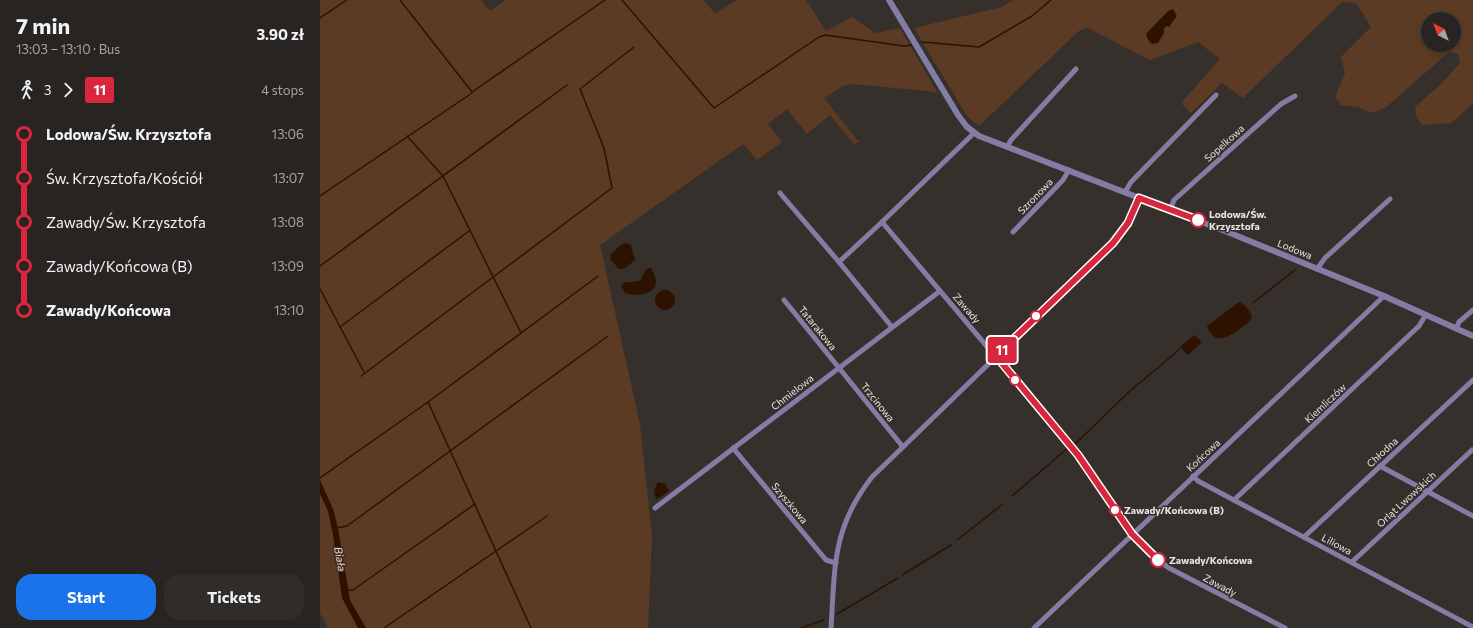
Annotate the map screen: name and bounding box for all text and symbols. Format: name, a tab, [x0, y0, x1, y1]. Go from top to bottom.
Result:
text: 7 min	[16, 12, 70, 39]
north arrow	[1421, 12, 1461, 52]
map controls	[1421, 12, 1461, 52]
text: 3.90 zł	[257, 25, 304, 43]
text: 13:03 – 13:10 · Bus	[16, 41, 120, 57]
icon: walk	[16, 79, 38, 101]
icon: forward	[57, 79, 79, 101]
text: 11	[93, 81, 106, 98]
text: 3	[44, 82, 51, 98]
text: 4 stops	[261, 82, 304, 98]
street label: Sopelkowa	[1202, 122, 1246, 164]
text: Lodowa/Św. Krzysztofa	[46, 125, 211, 143]
text: 13:06	[272, 126, 304, 142]
text: Św. Krzysztofa/Kościół	[46, 169, 203, 187]
text: 13:07	[273, 170, 304, 186]
street label: Szronowa	[1015, 176, 1055, 216]
place label: Lodowa/Św. Krzysztofa	[1209, 208, 1267, 232]
marker: Lodowa/Św. Krzysztofa	[1190, 212, 1206, 228]
text: Zawady/Św. Krzysztofa	[46, 213, 206, 231]
text: 13:08	[272, 214, 304, 230]
street label: Lodowa	[1276, 237, 1314, 261]
text: Zawady/Końcowa (B)	[46, 257, 193, 275]
text: 13:09	[272, 258, 304, 274]
street label: Zawady	[951, 291, 983, 325]
text: Zawady/Końcowa	[46, 301, 171, 319]
text: 13:10	[274, 302, 304, 318]
street label: Tatarakowa	[797, 303, 839, 353]
unlabelled marker	[1030, 310, 1042, 322]
line badge: 11	[984, 337, 1020, 363]
text: 11	[996, 341, 1008, 358]
street label: Chmielowa	[768, 372, 816, 412]
unlabelled marker	[1009, 374, 1021, 386]
street label: Trzcinowa	[859, 380, 897, 424]
street label: Kiemliczów	[1302, 381, 1348, 425]
street label: Chłodna	[1364, 435, 1400, 469]
street label: Końcowa	[1184, 436, 1222, 474]
street label: Orląt Lwowskich	[1374, 469, 1438, 529]
street label: Szyszkowa	[769, 480, 811, 526]
marker: Zawady/Końcowa (B)	[1109, 504, 1121, 516]
place label: Zawady/Końcowa (B)	[1124, 504, 1224, 516]
street label: Liliowa	[1320, 531, 1354, 557]
water label: Biała	[332, 546, 349, 572]
marker: Zawady/Końcowa	[1150, 552, 1166, 568]
place label: Zawady/Końcowa	[1169, 554, 1252, 566]
street label: Zawady	[1201, 571, 1239, 599]
button: Start	[16, 574, 156, 620]
button: Tickets	[164, 574, 304, 620]

